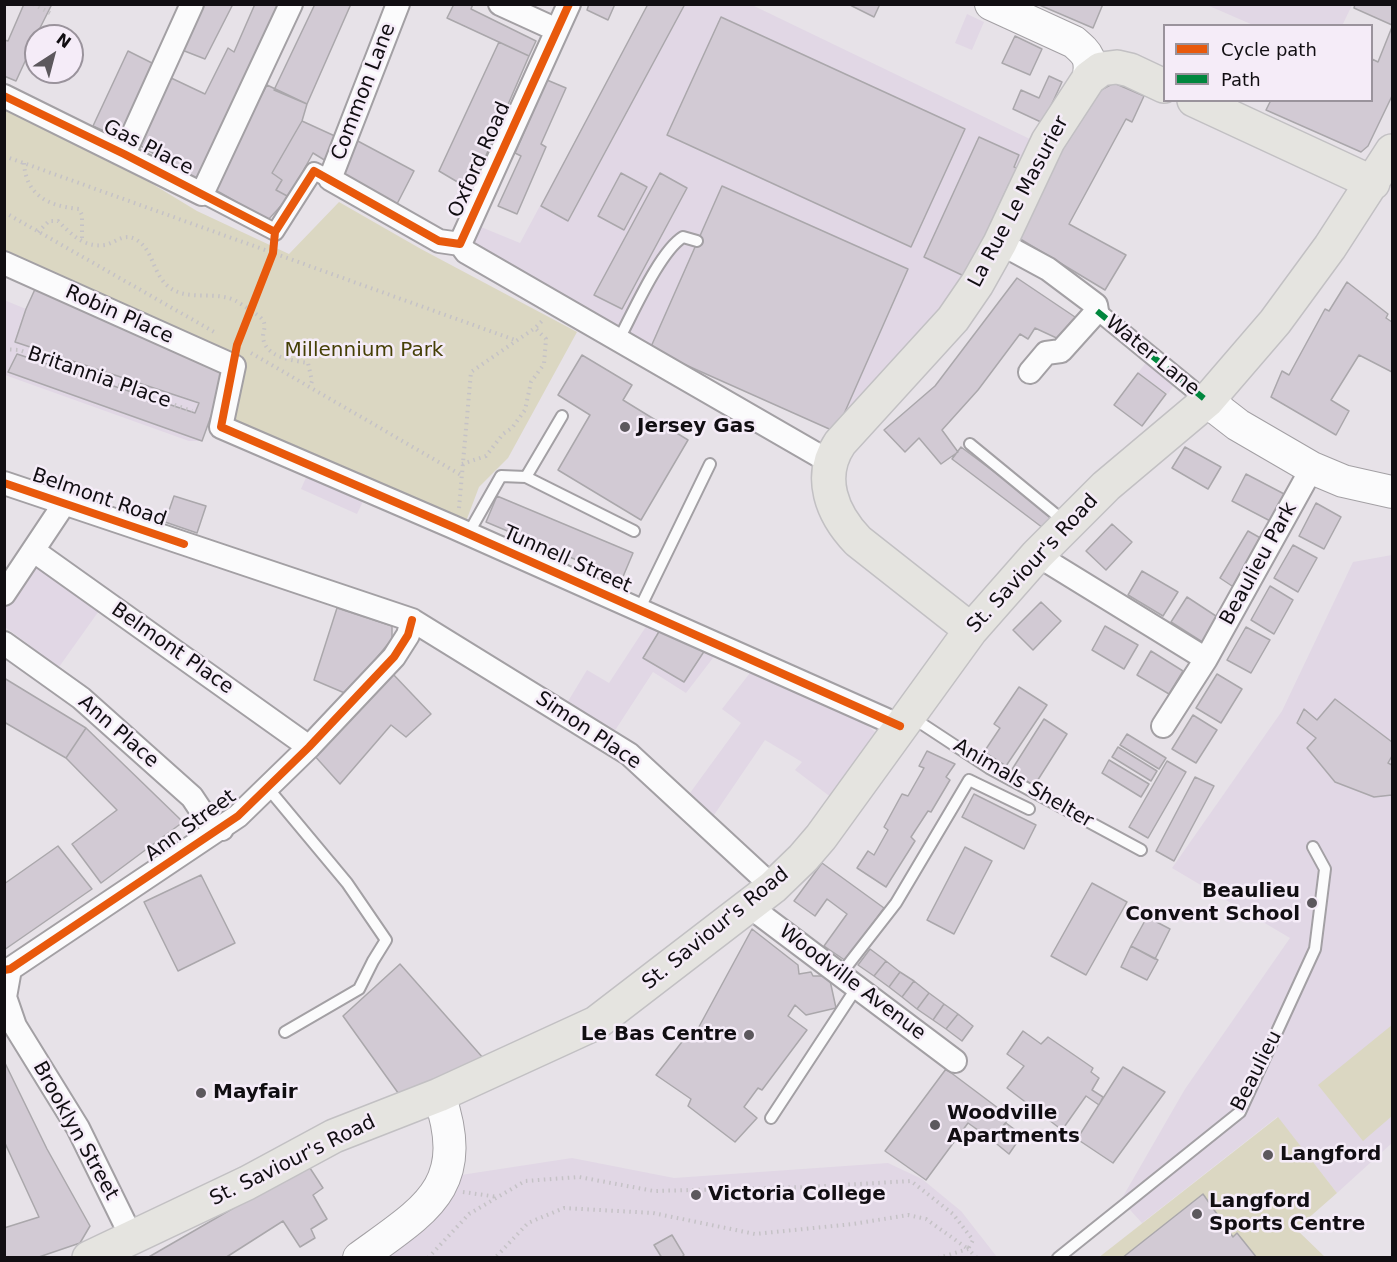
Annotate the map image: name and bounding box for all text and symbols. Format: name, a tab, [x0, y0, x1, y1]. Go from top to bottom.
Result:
street label: Common Lane	[327, 20, 401, 164]
north arrow	[24, 24, 84, 84]
legend	[1163, 24, 1373, 102]
text: N	[53, 29, 75, 52]
text: Cycle path	[1221, 39, 1317, 60]
text: Path	[1221, 69, 1261, 90]
street label: Oxford Road	[444, 98, 516, 222]
street label: La Rue Le Masurier	[964, 112, 1074, 292]
street label: Gas Place	[99, 115, 197, 181]
street label: Robin Place	[61, 281, 177, 349]
street label: Water Lane	[1100, 311, 1204, 401]
park label: Millennium Park	[285, 339, 443, 363]
street label: Britannia Place	[24, 342, 174, 414]
place label: Jersey Gas	[637, 415, 755, 439]
marker: Jersey Gas	[618, 420, 632, 434]
street label: Belmont Road	[29, 464, 169, 532]
street label: St. Saviour's Road	[962, 490, 1104, 638]
street label: Beaulieu Park	[1215, 498, 1303, 630]
street label: Tunnell Street	[499, 521, 635, 599]
street label: Belmont Place	[106, 598, 238, 700]
street label: Simon Place	[531, 687, 645, 775]
street label: Ann Place	[73, 691, 163, 773]
street label: Animals Shelter	[949, 734, 1097, 834]
street label: Ann Street	[141, 785, 241, 867]
street label: St. Saviour's Road	[638, 863, 794, 995]
place label: Beaulieu Convent School	[1125, 880, 1300, 927]
marker: Beaulieu Convent School	[1305, 896, 1319, 910]
street label: Woodville Avenue	[774, 920, 930, 1046]
place label: Le Bas Centre	[581, 1023, 737, 1047]
street label: Beaulieu	[1227, 1027, 1287, 1115]
marker: Le Bas Centre	[742, 1028, 756, 1042]
street label: Brooklyn Street	[27, 1058, 123, 1204]
place label: Mayfair	[213, 1081, 298, 1105]
marker: Mayfair	[194, 1086, 208, 1100]
place label: Woodville Apartments	[947, 1102, 1080, 1149]
street label: St. Saviour's Road	[206, 1110, 380, 1212]
marker: Woodville Apartments	[928, 1118, 942, 1132]
place label: Langford	[1280, 1143, 1381, 1167]
marker: Langford	[1261, 1148, 1275, 1162]
place label: Victoria College	[708, 1183, 886, 1207]
marker: Victoria College	[689, 1188, 703, 1202]
place label: Langford Sports Centre	[1209, 1190, 1365, 1237]
marker: Langford Sports Centre	[1190, 1207, 1204, 1221]

